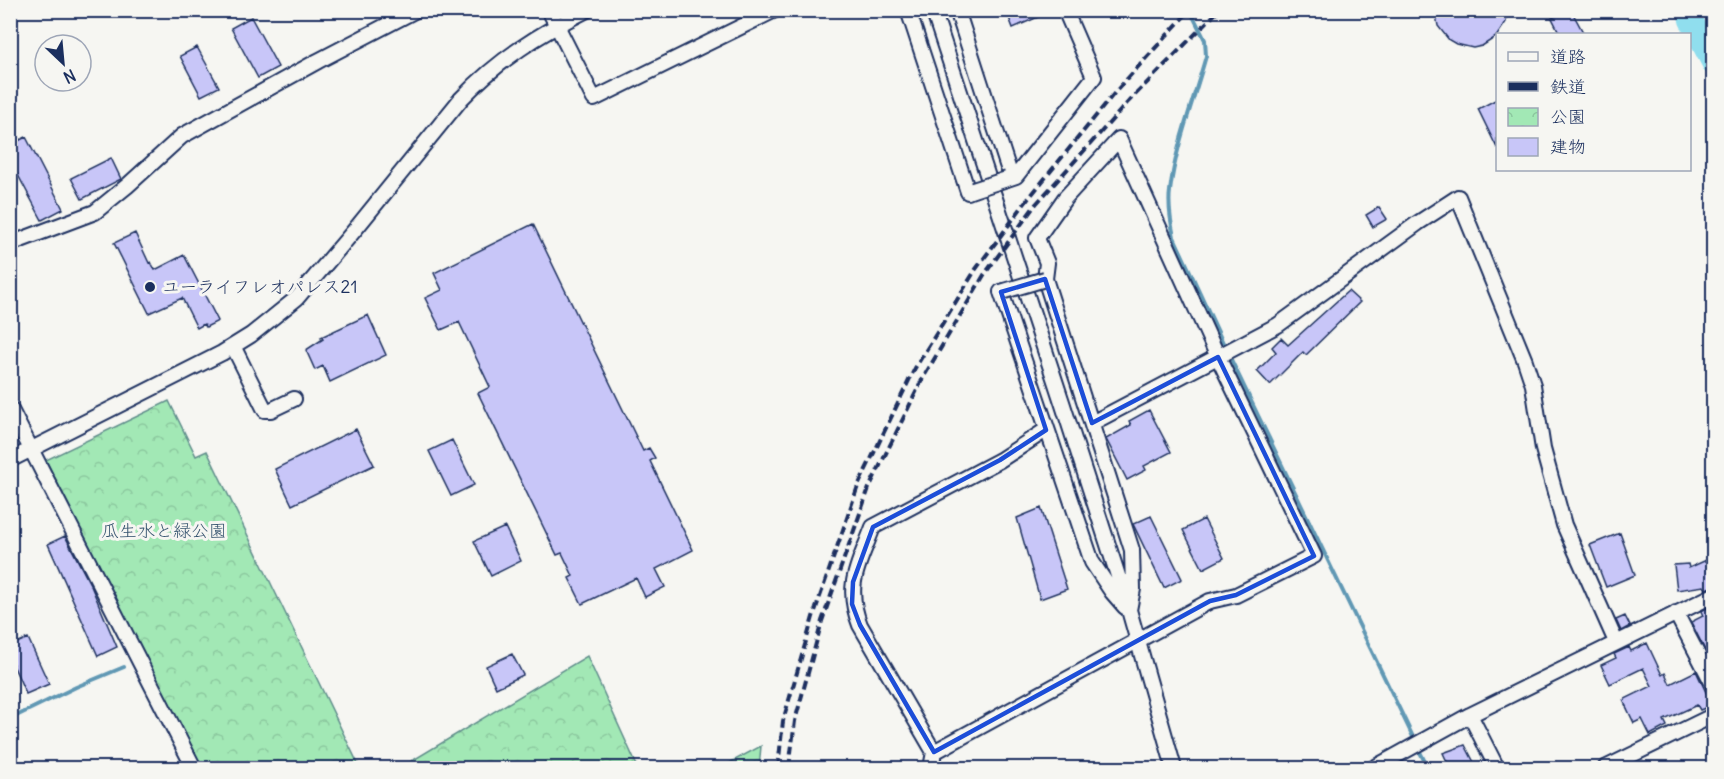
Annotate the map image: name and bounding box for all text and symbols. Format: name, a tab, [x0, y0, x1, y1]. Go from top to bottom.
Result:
north arrow	[33, 33, 93, 93]
legend	[1496, 33, 1691, 171]
text: 道路	[1550, 45, 1586, 68]
text: N	[60, 65, 79, 88]
text: 鉄道	[1550, 75, 1586, 98]
text: 公園	[1550, 105, 1586, 128]
text: 建物	[1550, 135, 1586, 158]
place label: ユーライフレオパレス21	[162, 275, 358, 298]
marker: ユーライフレオパレス21	[143, 280, 157, 294]
park label: 瓜生水と緑公園	[101, 519, 227, 542]

